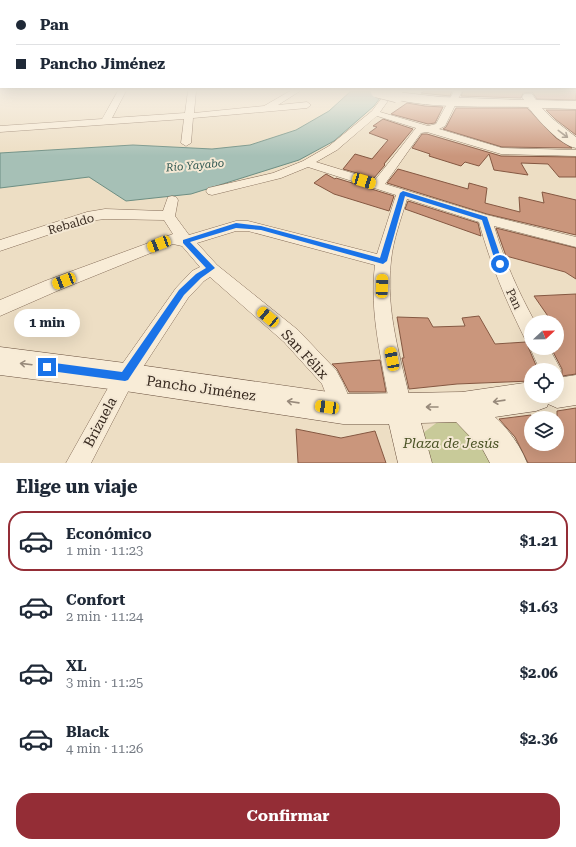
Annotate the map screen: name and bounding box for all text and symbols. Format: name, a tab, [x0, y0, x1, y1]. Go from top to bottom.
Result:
text: Pan	[40, 16, 69, 34]
text: Pancho Jiménez	[40, 55, 165, 73]
one-way arrow	[558, 130, 569, 139]
water label: Río Yayabo	[164, 156, 225, 175]
car	[351, 172, 377, 190]
street label: Rebaldo	[46, 211, 96, 237]
car	[146, 234, 172, 254]
route start	[491, 255, 509, 273]
car	[51, 271, 77, 291]
car	[376, 274, 388, 298]
street label: Pan	[503, 286, 525, 312]
car	[255, 305, 281, 329]
callout: 1 min	[14, 309, 80, 337]
text: 1 min	[29, 315, 65, 330]
north arrow	[524, 315, 564, 355]
map controls	[524, 315, 564, 451]
street label: San Félix	[278, 326, 332, 382]
car	[384, 346, 400, 372]
route end	[38, 358, 56, 376]
one-way arrow	[20, 360, 33, 368]
button: locate	[524, 363, 564, 403]
street label: Pancho Jiménez	[145, 372, 257, 404]
street label: Brizuela	[80, 394, 120, 450]
one-way arrow	[493, 397, 506, 405]
one-way arrow	[287, 398, 300, 406]
car	[314, 399, 340, 415]
one-way arrow	[426, 403, 439, 411]
button: layers	[524, 411, 564, 451]
park label: Plaza de Jesús	[402, 435, 500, 451]
text: Elige un viaje	[16, 476, 138, 497]
icon: car	[18, 523, 54, 559]
text: Económico	[66, 525, 152, 543]
text: $1.21	[520, 532, 558, 550]
text: 1 min · 11:23	[66, 543, 143, 558]
icon: car	[18, 589, 54, 625]
text: Confort	[66, 591, 125, 609]
text: $1.63	[520, 598, 558, 616]
text: 2 min · 11:24	[66, 609, 143, 624]
icon: car	[18, 655, 54, 691]
text: XL	[66, 657, 87, 675]
text: $2.06	[520, 664, 558, 682]
text: 3 min · 11:25	[66, 675, 143, 690]
icon: car	[18, 721, 54, 757]
text: Black	[66, 723, 109, 741]
text: $2.36	[520, 730, 558, 748]
text: 4 min · 11:26	[66, 741, 143, 756]
button: Confirmar	[16, 793, 560, 839]

